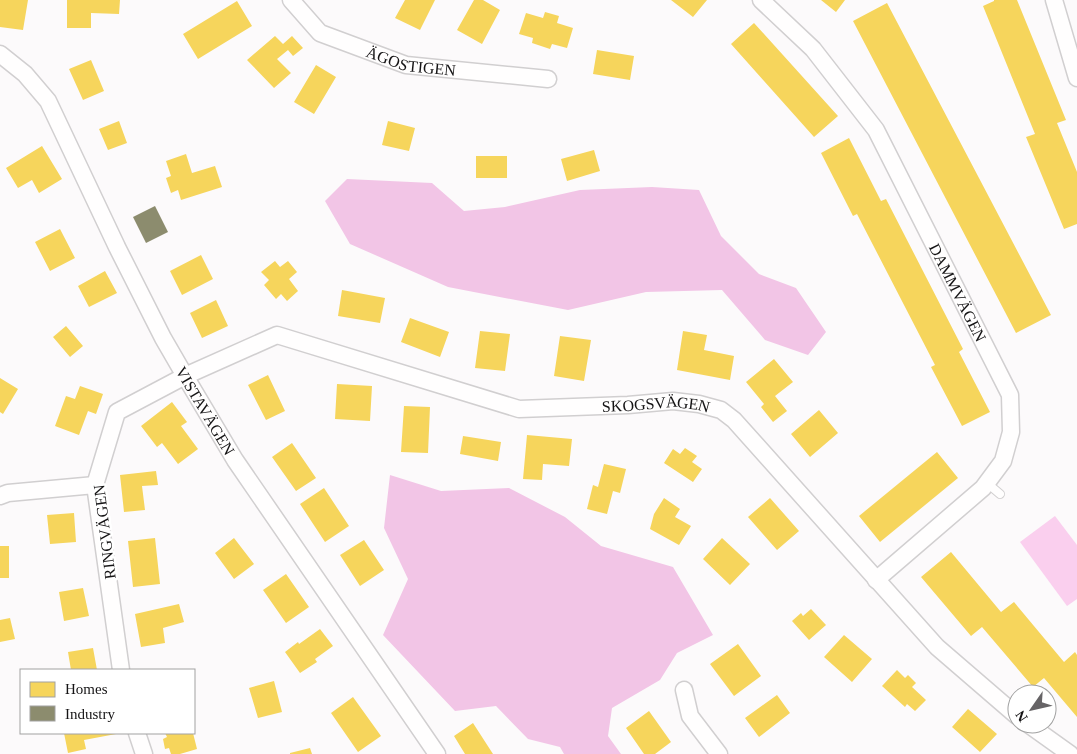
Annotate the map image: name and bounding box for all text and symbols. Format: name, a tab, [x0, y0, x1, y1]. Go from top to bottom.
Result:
street label: ÄGOSTIGEN	[364, 43, 457, 79]
street label: DAMMVÄGEN	[926, 241, 990, 345]
street label: VISTAVÄGEN	[172, 364, 238, 458]
street label: SKOGSVÄGEN	[602, 393, 712, 416]
street label: RINGVÄGEN	[90, 483, 119, 580]
legend	[20, 669, 195, 734]
text: Homes	[65, 681, 108, 697]
north arrow	[1007, 684, 1057, 734]
text: Industry	[65, 706, 115, 722]
text: N	[1013, 708, 1031, 724]

